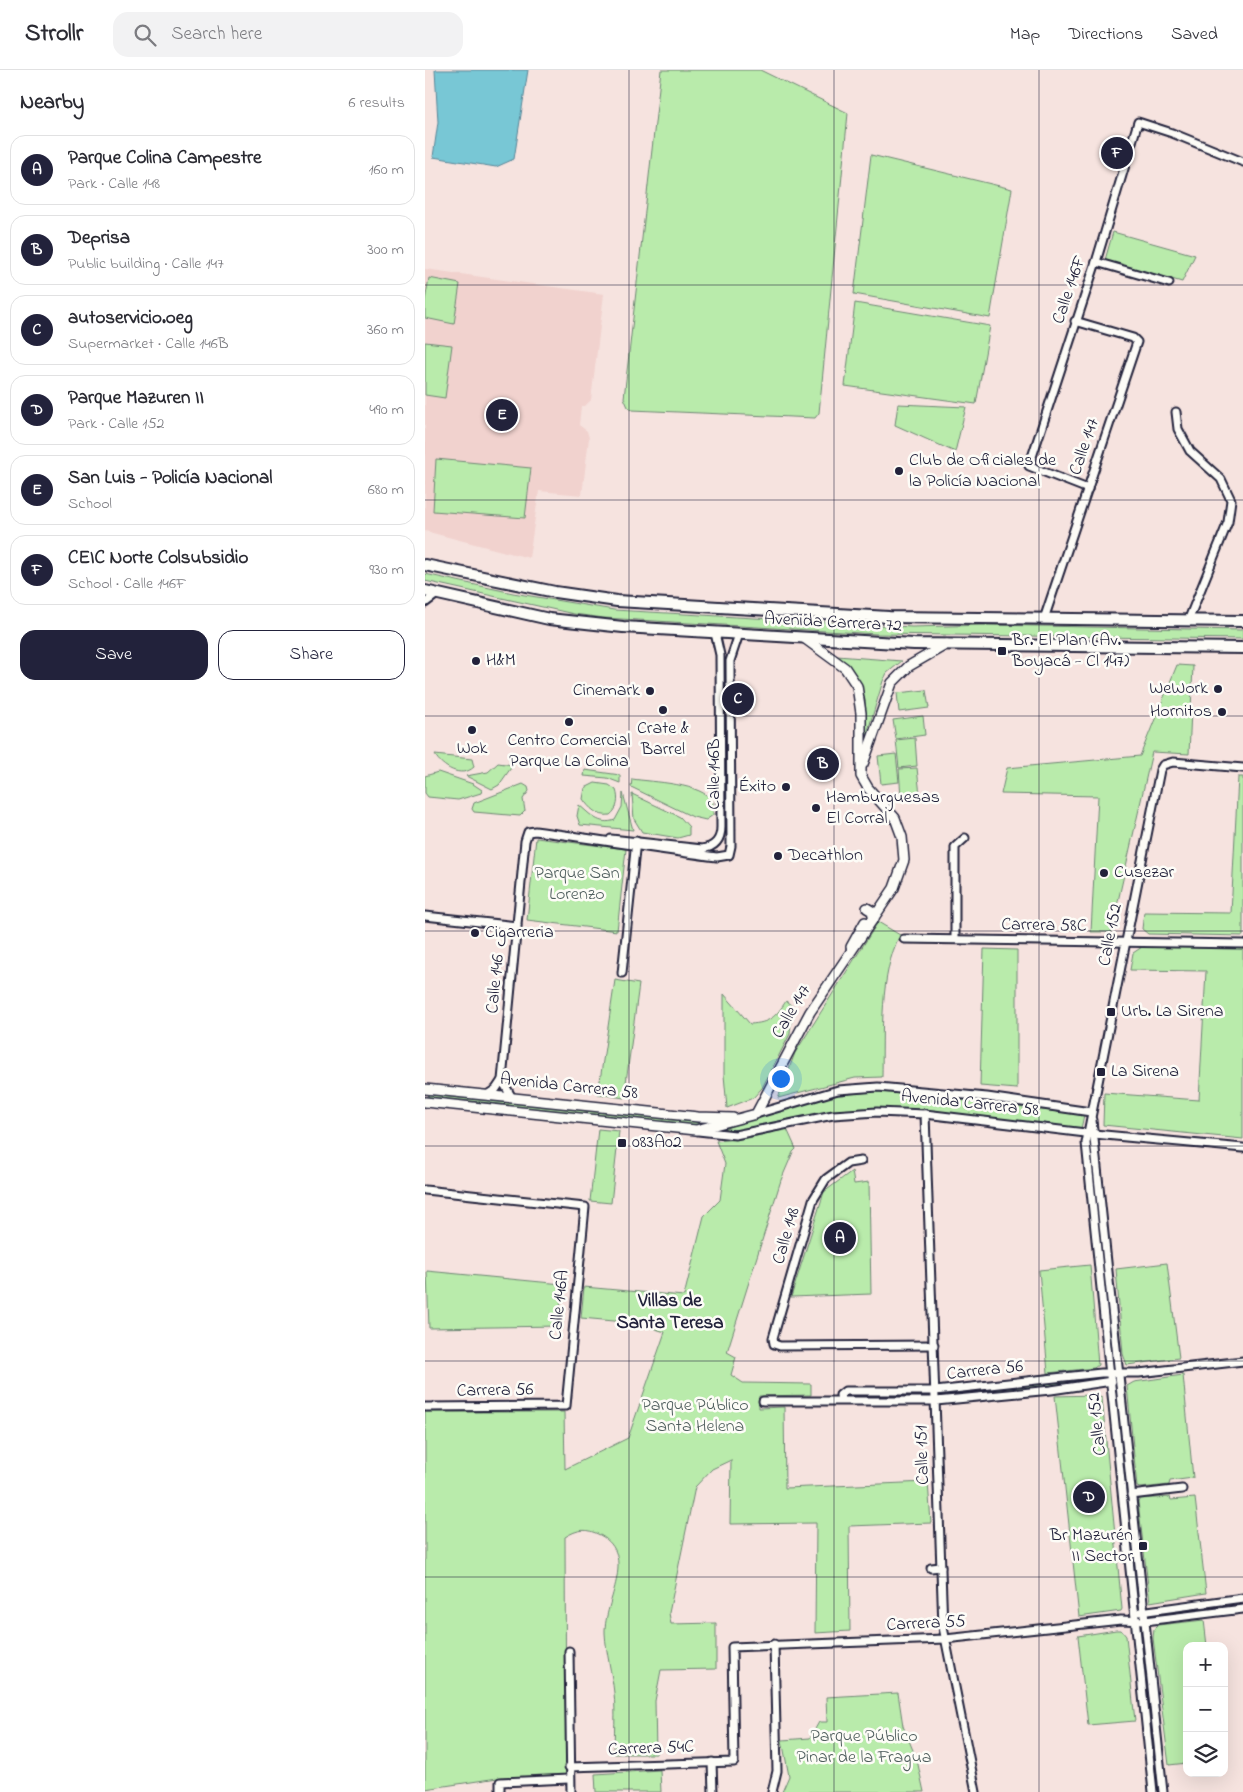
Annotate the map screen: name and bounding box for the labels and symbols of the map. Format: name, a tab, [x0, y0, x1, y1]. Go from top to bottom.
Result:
pin: F	[1101, 134, 1133, 172]
street label: Calle 146F	[1046, 252, 1094, 328]
pin: E	[486, 396, 518, 434]
street label: Calle 147	[1063, 414, 1107, 479]
place label: Club de Oficiales de la Policía Nacional	[909, 448, 1057, 495]
marker: Club de Oficiales de la Policía Nacional	[893, 465, 905, 477]
street label: Avenida Carrera 72	[763, 606, 903, 640]
place label: Br. El Plan (Av. Boyacá - Cl 147)	[1011, 628, 1129, 675]
marker: Br. El Plan (Av. Boyacá - Cl 147)	[996, 645, 1008, 657]
place label: H&M	[486, 648, 516, 674]
marker: H&M	[470, 655, 482, 667]
place label: WeWork	[1149, 676, 1208, 702]
place label: Cinemark	[573, 678, 640, 704]
pin: C	[722, 680, 754, 718]
marker: WeWork	[1212, 683, 1224, 695]
marker: Cinemark	[644, 685, 656, 697]
place label: Hornitos	[1150, 699, 1212, 725]
marker: Crate & Barrel	[657, 704, 669, 716]
marker: Hornitos	[1216, 706, 1228, 718]
marker: Centro Comercial Parque La Colina	[563, 716, 575, 728]
place label: Crate & Barrel	[637, 716, 689, 763]
marker: Wok	[466, 724, 478, 736]
place label: Centro Comercial Parque La Colina	[507, 728, 631, 775]
place label: Wok	[457, 736, 487, 762]
street label: Calle 146B	[702, 738, 728, 810]
pin: B	[807, 745, 839, 783]
place label: Éxito	[738, 774, 776, 800]
marker: Éxito	[780, 781, 792, 793]
place label: Hamburguesas El Corral	[826, 785, 940, 832]
marker: Hamburguesas El Corral	[810, 802, 822, 814]
place label: Decathlon	[787, 843, 863, 869]
marker: Decathlon	[772, 850, 784, 862]
place label: Cusezar	[1114, 860, 1175, 886]
park label: Parque San Lorenzo	[534, 861, 620, 908]
marker: Cusezar	[1098, 867, 1110, 879]
street label: Calle 152	[1092, 901, 1130, 968]
street label: Carrera 58C	[1001, 912, 1087, 940]
place label: Cigarreria	[485, 920, 554, 947]
marker: Cigarreria	[469, 927, 481, 939]
street label: Calle 146	[480, 953, 512, 1015]
street label: Calle 147	[766, 980, 819, 1044]
place label: Urb. La Sirena	[1121, 999, 1224, 1025]
marker: Urb. La Sirena	[1105, 1006, 1117, 1018]
place label: La Sirena	[1111, 1059, 1179, 1085]
your location	[768, 1066, 794, 1092]
marker: La Sirena	[1095, 1066, 1107, 1078]
street label: Avenida Carrera 58	[499, 1067, 640, 1107]
street label: Avenida Carrera 58	[900, 1084, 1041, 1124]
place label: 083A02	[632, 1130, 682, 1156]
marker: 083A02	[616, 1137, 628, 1149]
street label: Calle 148	[766, 1204, 808, 1268]
pin: A	[824, 1219, 856, 1257]
street label: Calle 146A	[543, 1269, 577, 1341]
district label: Villas de Santa Teresa	[617, 1288, 723, 1337]
street label: Carrera 56	[945, 1354, 1025, 1388]
street label: Carrera 56	[456, 1377, 534, 1405]
street label: Calle 152	[1082, 1391, 1114, 1457]
park label: Parque Público Santa Helena	[641, 1393, 749, 1440]
street label: Calle 151	[909, 1424, 937, 1485]
pin: D	[1073, 1478, 1105, 1516]
place label: Br Mazurén II Sector	[1049, 1523, 1133, 1570]
marker: Br Mazurén II Sector	[1137, 1540, 1149, 1552]
street label: Carrera 55	[886, 1609, 966, 1639]
park label: Parque Público Pinar de la Fragua	[797, 1724, 931, 1772]
street label: Carrera 54C	[607, 1734, 695, 1763]

